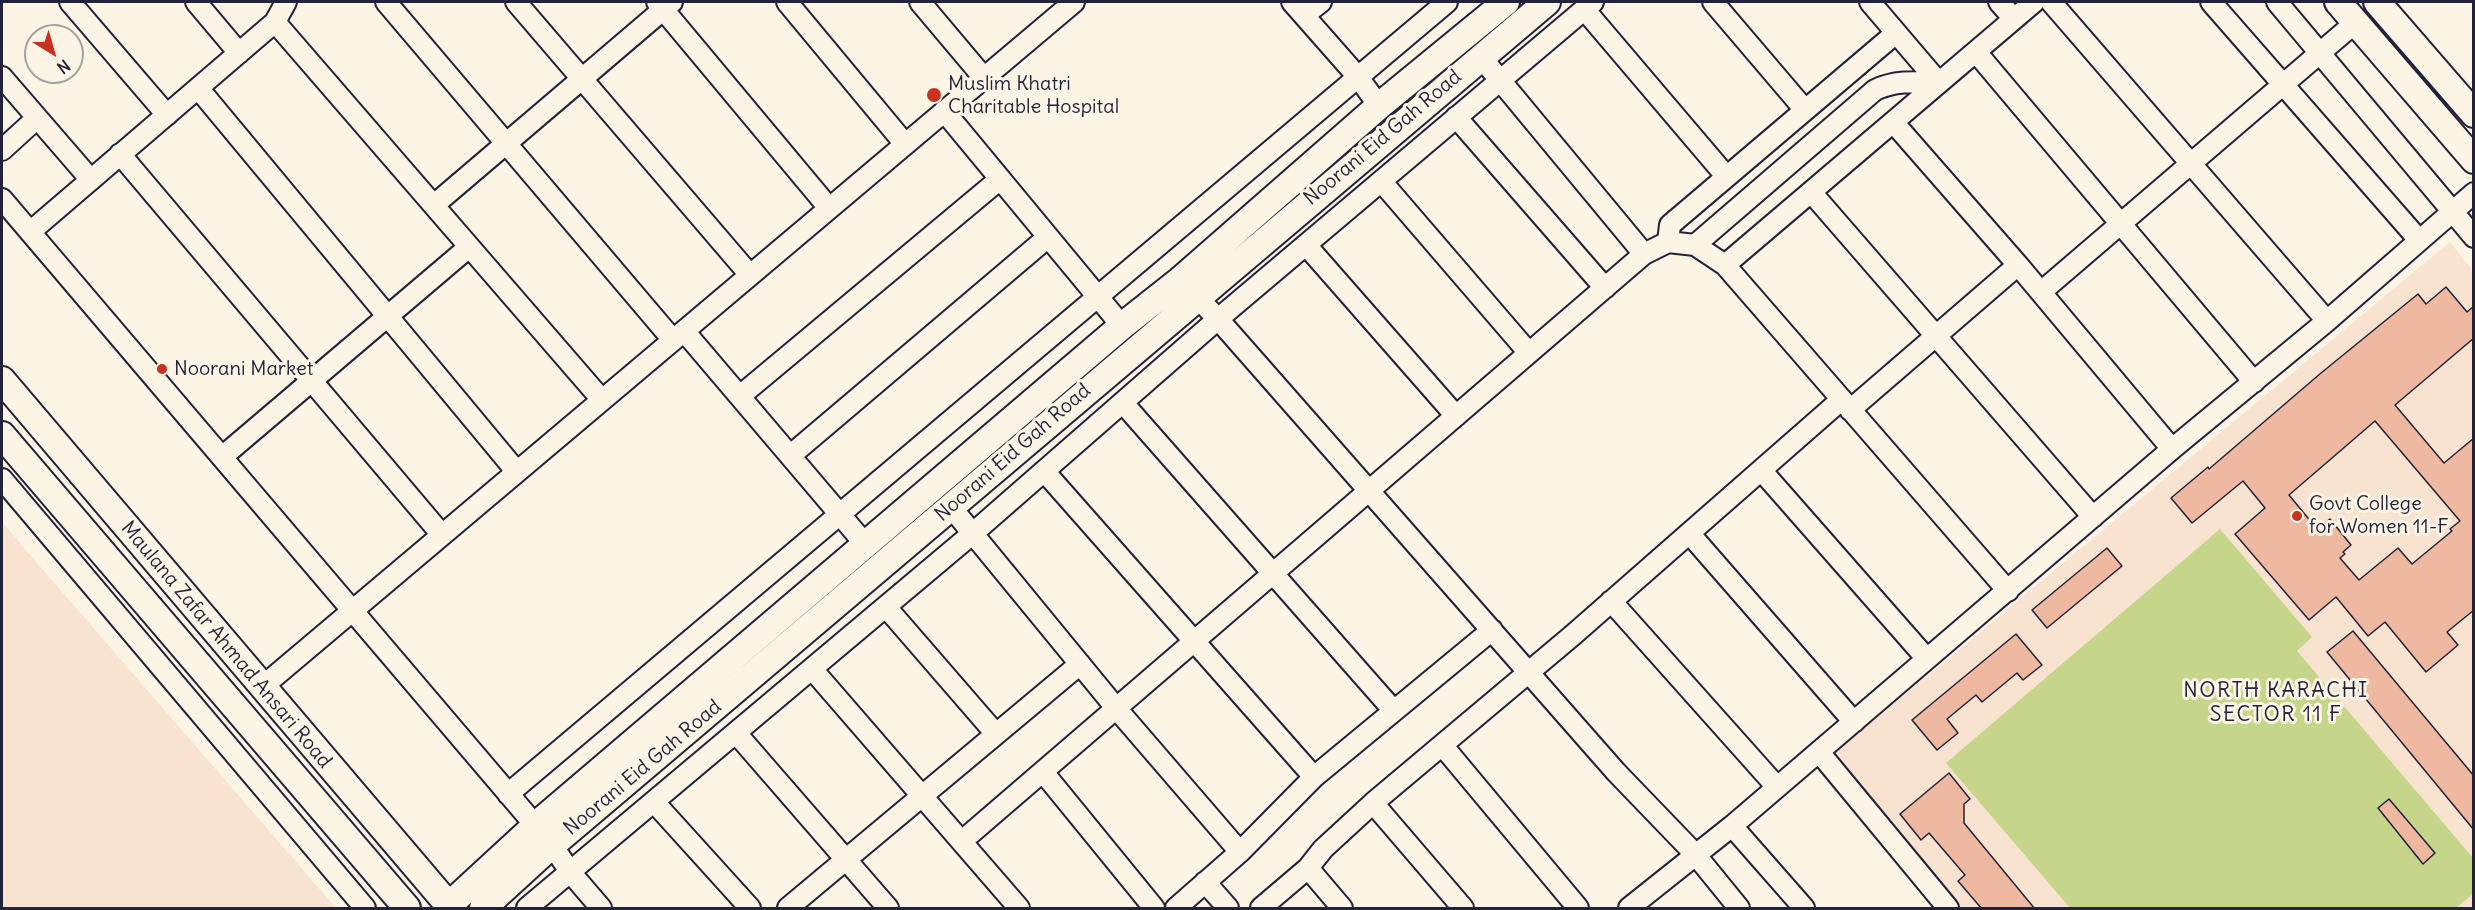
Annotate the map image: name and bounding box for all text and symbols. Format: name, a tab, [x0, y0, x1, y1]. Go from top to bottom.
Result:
north arrow	[24, 24, 84, 84]
text: N	[53, 55, 74, 78]
street label: Noorani Eid Gah Road	[1299, 65, 1467, 211]
place label: Muslim Khatri Charitable Hospital	[948, 72, 1119, 119]
marker: Muslim Khatri Charitable Hospital	[925, 86, 943, 104]
place label: Noorani Market	[174, 357, 314, 381]
marker: Noorani Market	[155, 362, 169, 376]
street label: Noorani Eid Gah Road	[930, 379, 1096, 527]
place label: Govt College for Women 11-F	[2309, 492, 2449, 539]
marker: Govt College for Women 11-F	[2290, 509, 2304, 523]
street label: Maulana Zafar Ahmad Ansari Road	[116, 517, 336, 773]
district label: NORTH KARACHI SECTOR 11 F	[2183, 678, 2369, 728]
street label: Noorani Eid Gah Road	[559, 695, 727, 841]

